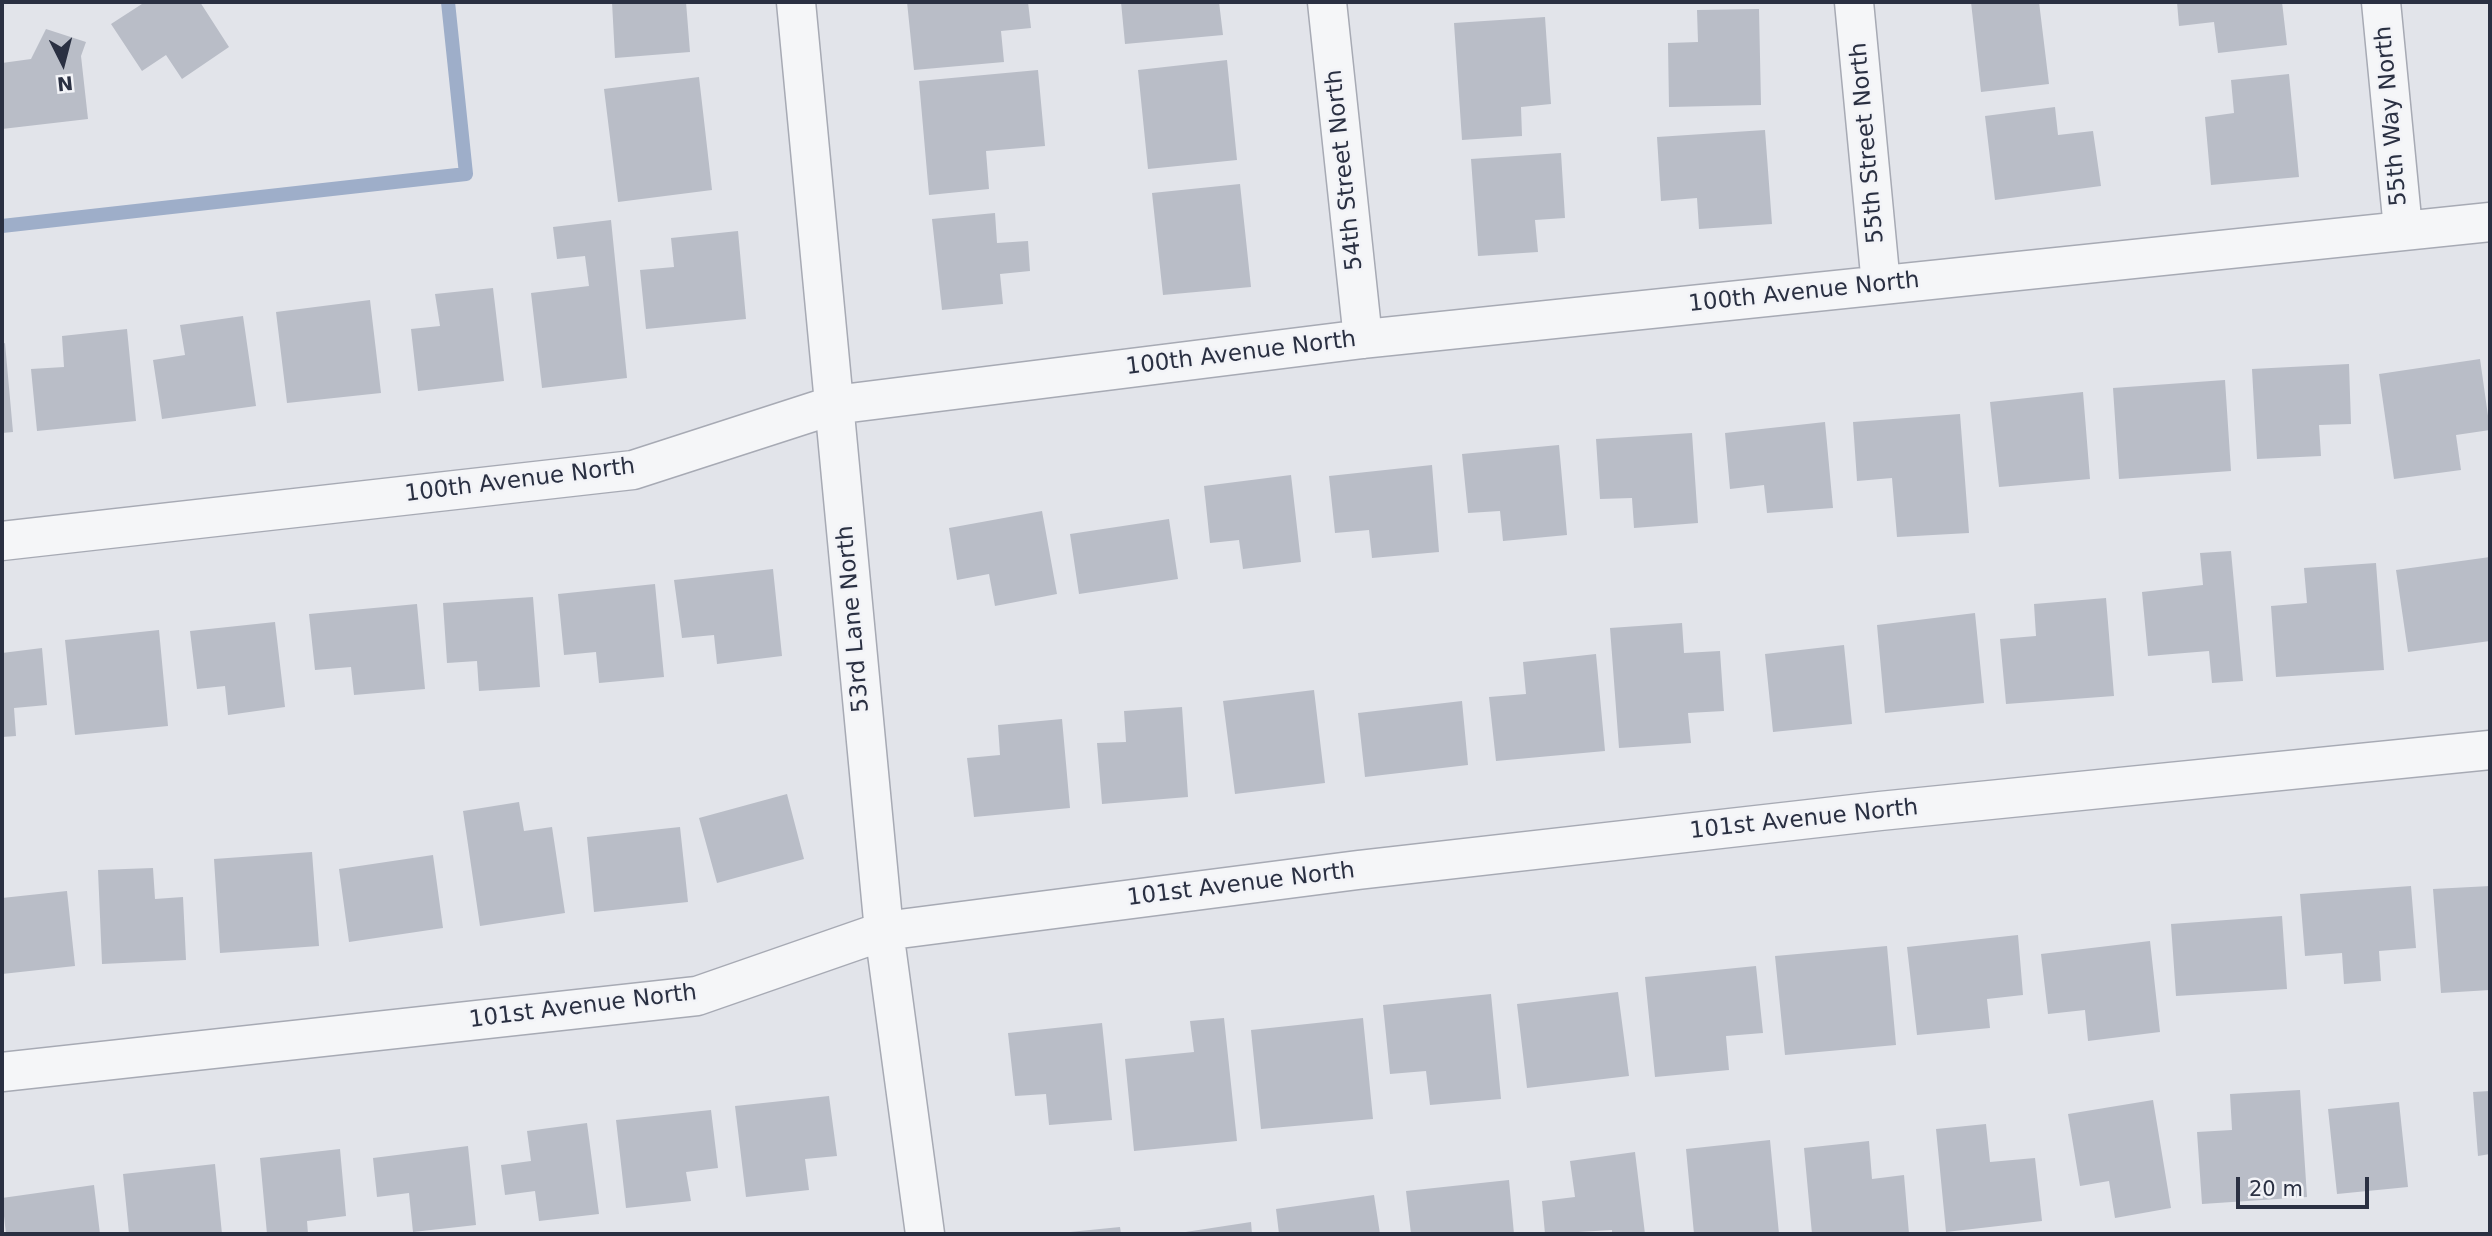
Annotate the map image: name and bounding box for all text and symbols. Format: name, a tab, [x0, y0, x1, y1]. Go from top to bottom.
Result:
street label: 55th Way North	[2370, 25, 2414, 207]
north arrow	[28, 28, 98, 98]
street label: 55th Street North	[1845, 41, 1891, 245]
street label: 54th Street North	[1321, 68, 1369, 272]
text: N	[56, 72, 74, 96]
street label: 100th Avenue North	[1687, 267, 1921, 319]
street label: 100th Avenue North	[1124, 326, 1358, 382]
street label: 100th Avenue North	[403, 453, 637, 509]
street label: 53rd Lane North	[832, 524, 876, 714]
street label: 101st Avenue North	[1689, 794, 1919, 846]
street label: 101st Avenue North	[1126, 857, 1356, 913]
street label: 101st Avenue North	[468, 979, 698, 1035]
scale bar	[2240, 1162, 2373, 1206]
text: 20 m	[2249, 1177, 2303, 1201]

